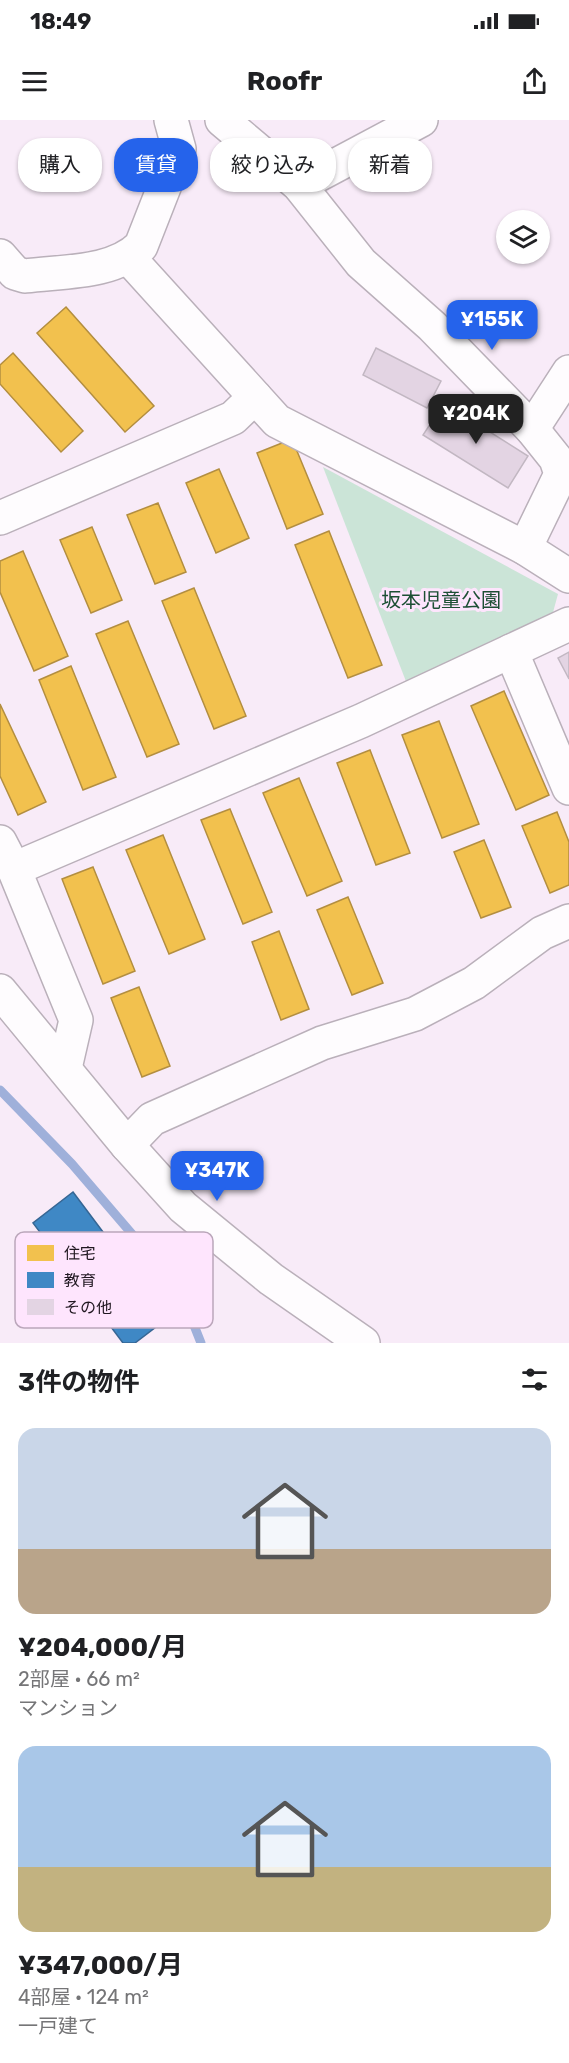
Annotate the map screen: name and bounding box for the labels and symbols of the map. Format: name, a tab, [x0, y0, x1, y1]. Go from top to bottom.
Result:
pin: ¥155K	[450, 300, 534, 351]
pin: ¥204K	[434, 394, 518, 445]
park label: 坂本児童公園	[381, 588, 501, 612]
pin: ¥347K	[175, 1151, 259, 1202]
legend	[15, 1232, 213, 1328]
text: 住宅	[64, 1244, 96, 1263]
text: 教育	[64, 1271, 96, 1290]
text: その他	[64, 1298, 112, 1317]

